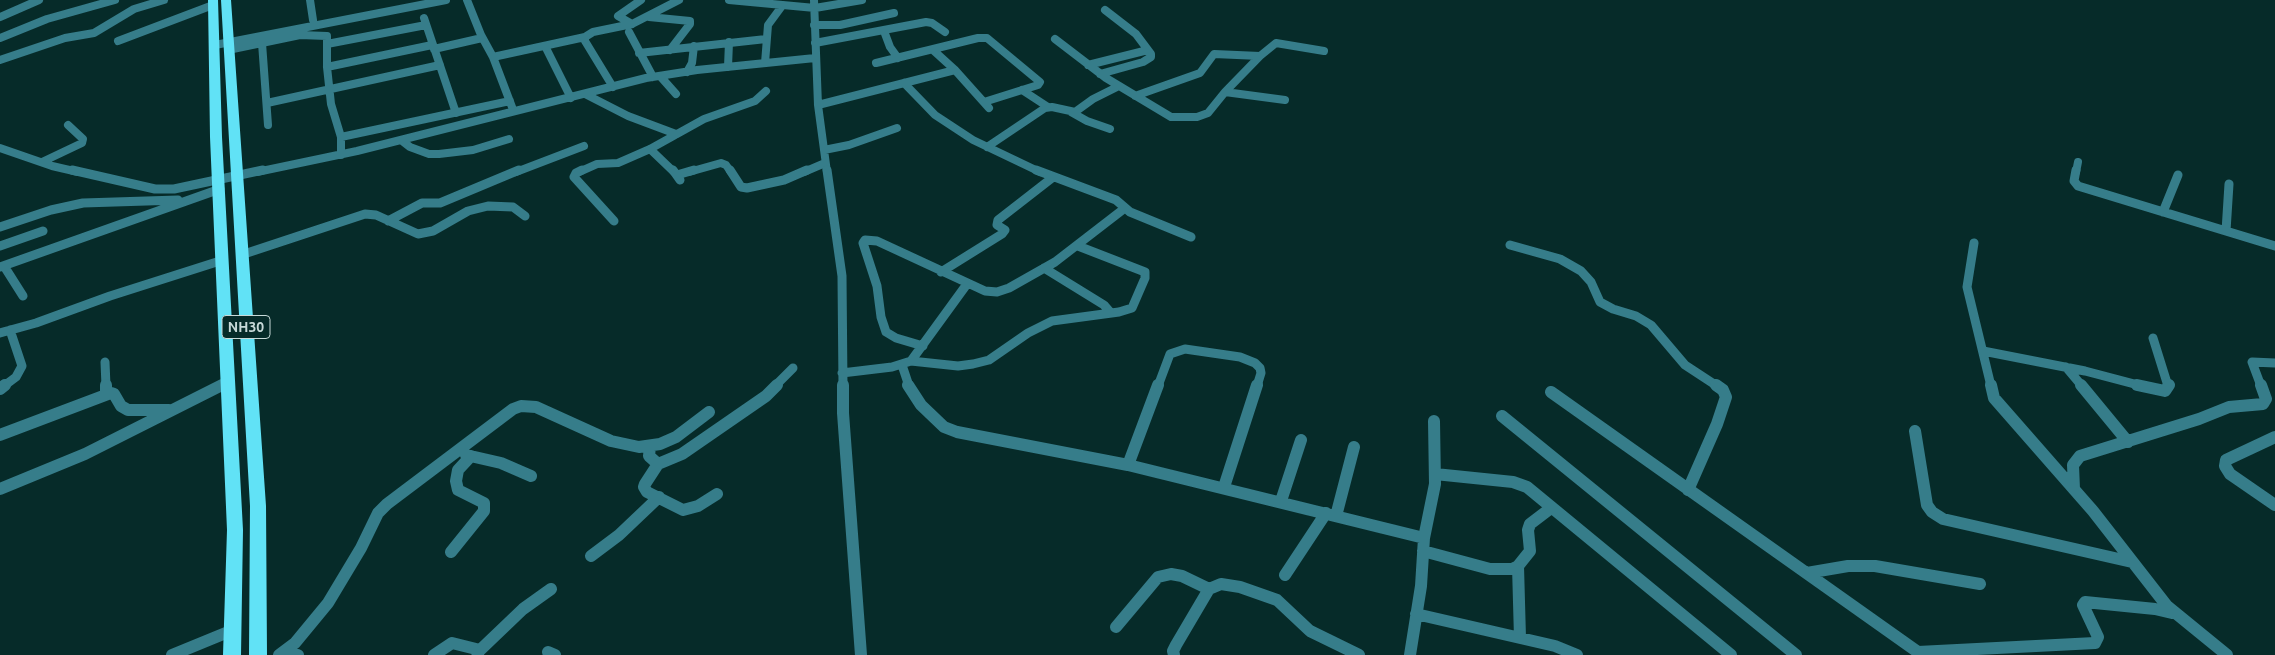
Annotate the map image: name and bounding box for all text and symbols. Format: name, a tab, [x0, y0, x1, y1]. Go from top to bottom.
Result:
road number: NH30	[222, 316, 270, 338]

